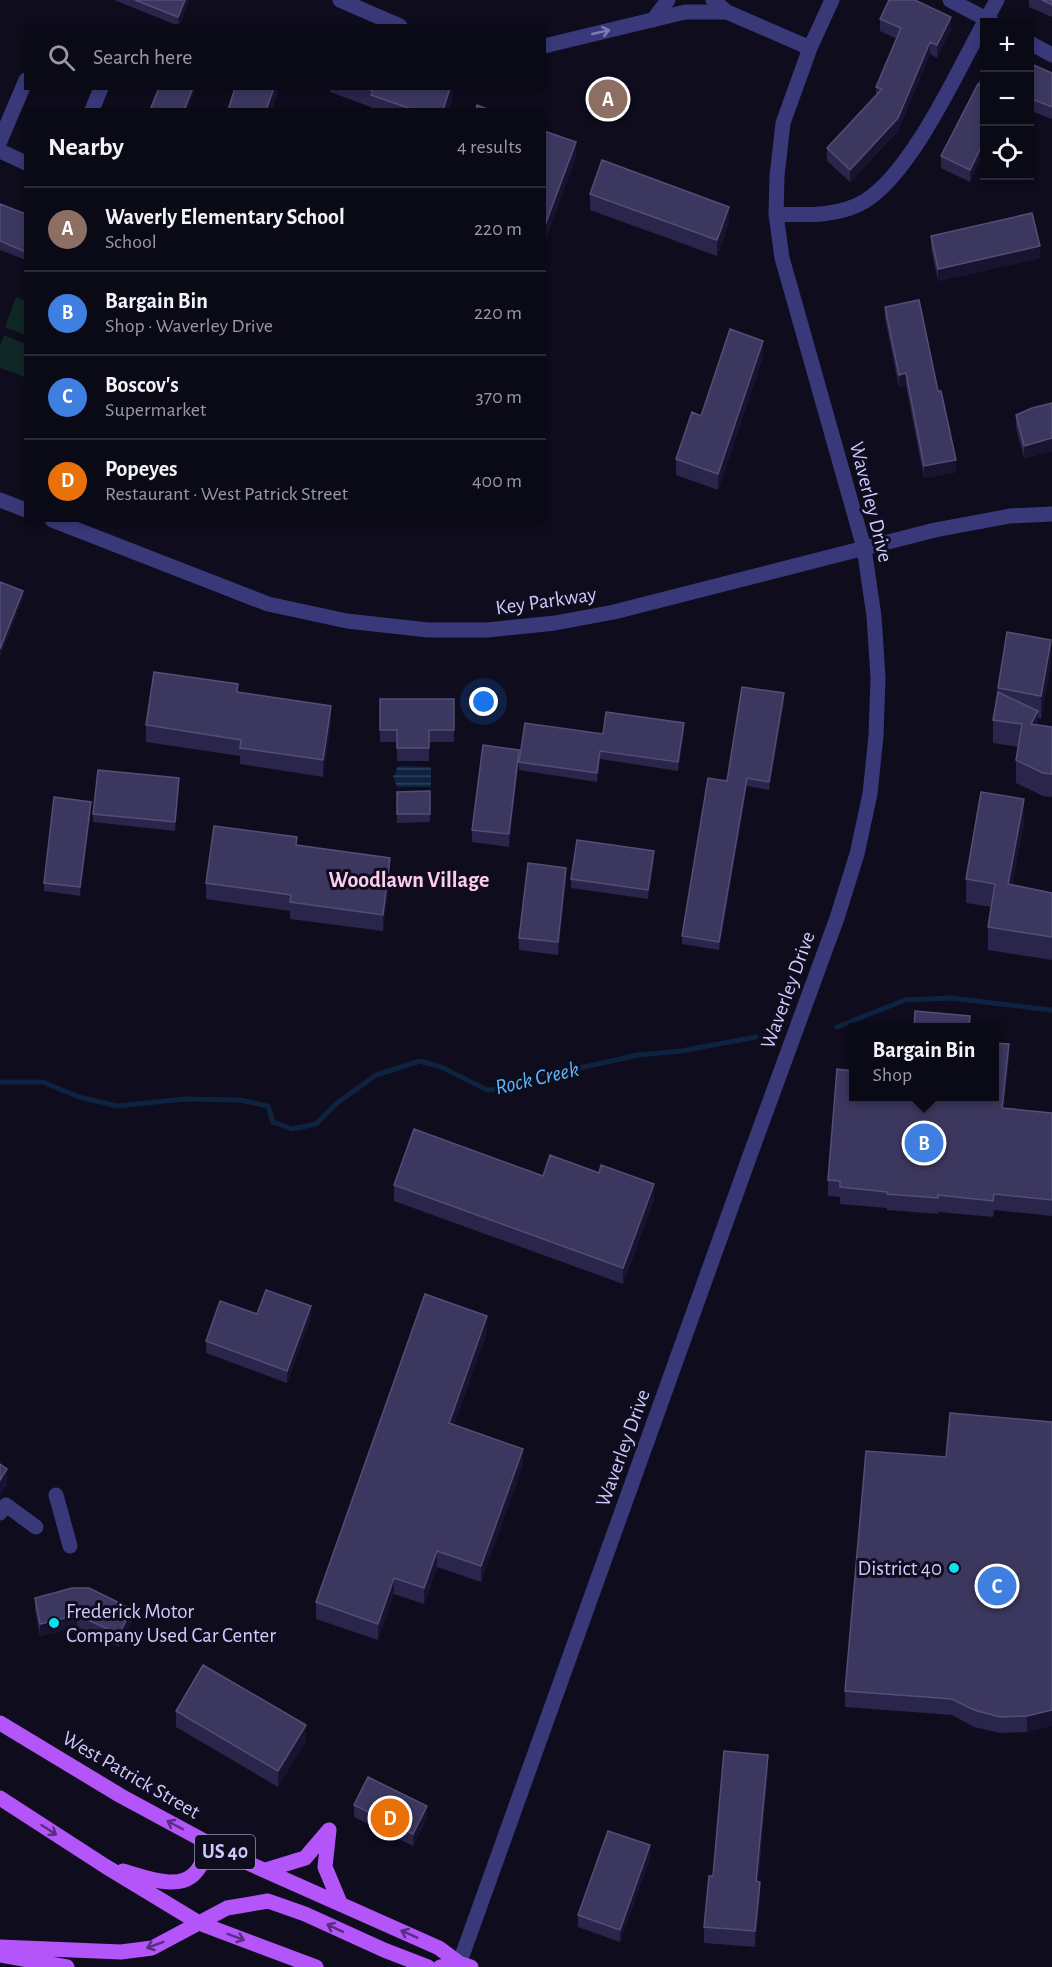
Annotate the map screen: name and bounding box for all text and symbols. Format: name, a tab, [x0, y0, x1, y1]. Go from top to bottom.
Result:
map controls	[980, 18, 1034, 180]
button: +	[980, 18, 1034, 72]
search box	[24, 24, 546, 90]
one-way arrow	[592, 26, 611, 38]
icon: search	[45, 41, 78, 74]
text: Search here	[93, 46, 192, 68]
button: −	[980, 72, 1034, 126]
pin: A	[588, 76, 628, 122]
button: locate	[980, 126, 1034, 180]
text: Nearby	[48, 134, 124, 160]
text: 4 results	[457, 137, 522, 157]
text: Waverly Elementary School	[105, 206, 345, 228]
text: A	[62, 219, 74, 239]
text: 220 m	[474, 219, 522, 239]
text: School	[105, 232, 157, 252]
text: Bargain Bin	[105, 290, 208, 312]
text: B	[62, 303, 73, 323]
text: 220 m	[474, 303, 522, 323]
text: Shop · Waverley Drive	[105, 316, 273, 336]
text: Boscov's	[105, 374, 179, 396]
text: C	[62, 387, 73, 407]
text: 370 m	[476, 387, 522, 407]
text: Supermarket	[105, 400, 206, 420]
street label: Waverley Drive	[846, 440, 896, 564]
text: Popeyes	[105, 458, 178, 480]
text: D	[61, 471, 74, 491]
text: 400 m	[472, 471, 522, 491]
text: Restaurant · West Patrick Street	[105, 484, 348, 504]
street label: Key Parkway	[494, 584, 598, 618]
your location	[469, 687, 498, 716]
district label: Woodlawn Village	[329, 869, 489, 891]
street label: Waverley Drive	[757, 929, 819, 1051]
popup	[849, 1023, 999, 1101]
text: Bargain Bin	[873, 1039, 975, 1061]
water label: Rock Creek	[493, 1058, 581, 1098]
text: Shop	[873, 1065, 912, 1085]
pin: B	[904, 1120, 944, 1166]
street label: Waverley Drive	[592, 1387, 654, 1509]
place label: District 40	[858, 1558, 942, 1579]
marker: District 40	[947, 1561, 961, 1575]
pin: C	[978, 1564, 1016, 1608]
place label: Frederick Motor Company Used Car Center	[66, 1601, 276, 1646]
marker: Frederick Motor Company Used Car Center	[47, 1616, 61, 1630]
street label: West Patrick Street	[59, 1727, 203, 1823]
pin: D	[370, 1796, 410, 1840]
one-way arrow	[167, 1819, 184, 1831]
one-way arrow	[40, 1824, 57, 1836]
road number: US 40	[195, 1835, 255, 1869]
one-way arrow	[327, 1921, 345, 1933]
one-way arrow	[400, 1928, 418, 1939]
one-way arrow	[226, 1932, 245, 1943]
one-way arrow	[147, 1940, 165, 1951]

